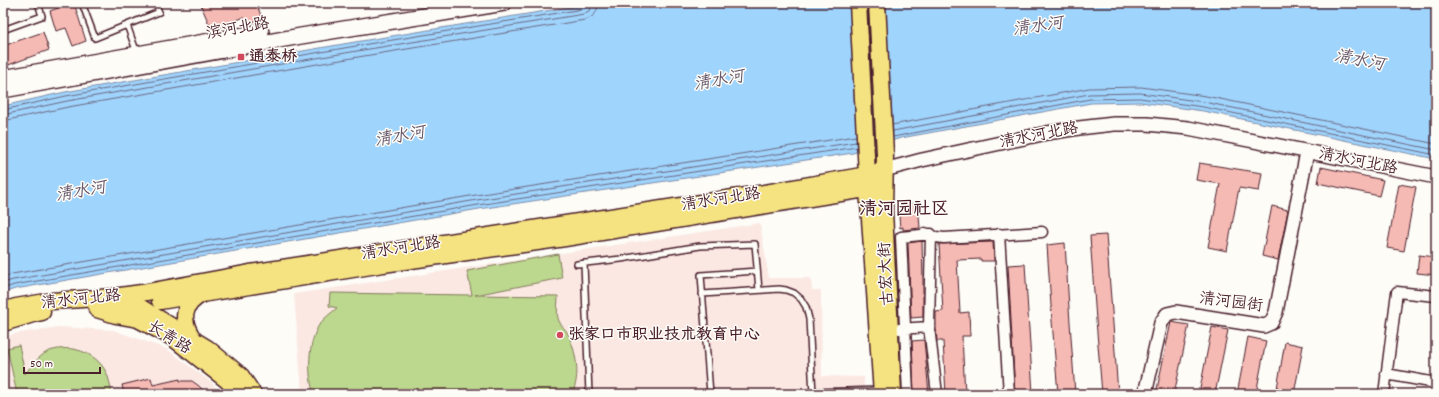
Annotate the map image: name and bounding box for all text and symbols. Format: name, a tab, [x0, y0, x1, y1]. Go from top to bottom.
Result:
street label: 滨河北路	[204, 12, 272, 46]
water label: 清水河	[1011, 12, 1068, 43]
water label: 清水河	[1332, 45, 1389, 79]
place label: 通泰桥	[249, 46, 297, 69]
marker: 通泰桥	[236, 52, 246, 62]
water label: 清水河	[692, 65, 749, 98]
street label: 清水河北路	[998, 117, 1080, 155]
water label: 清水河	[373, 121, 430, 154]
street label: 清水河北路	[1317, 143, 1399, 181]
water label: 清水河	[54, 176, 111, 209]
street label: 清水河北路	[680, 182, 762, 218]
district label: 清河园社区	[859, 198, 949, 223]
street label: 清水河北路	[360, 231, 442, 267]
street label: 古宏大街	[874, 241, 900, 307]
street label: 清水河北路	[40, 284, 122, 316]
street label: 清河园街	[1198, 288, 1264, 318]
street label: 长青路	[143, 316, 195, 360]
place label: 张家口市职业技术教育中心	[568, 324, 760, 347]
marker: 张家口市职业技术教育中心	[555, 330, 565, 340]
scale bar	[24, 349, 100, 375]
text: 50 m	[30, 356, 53, 373]

